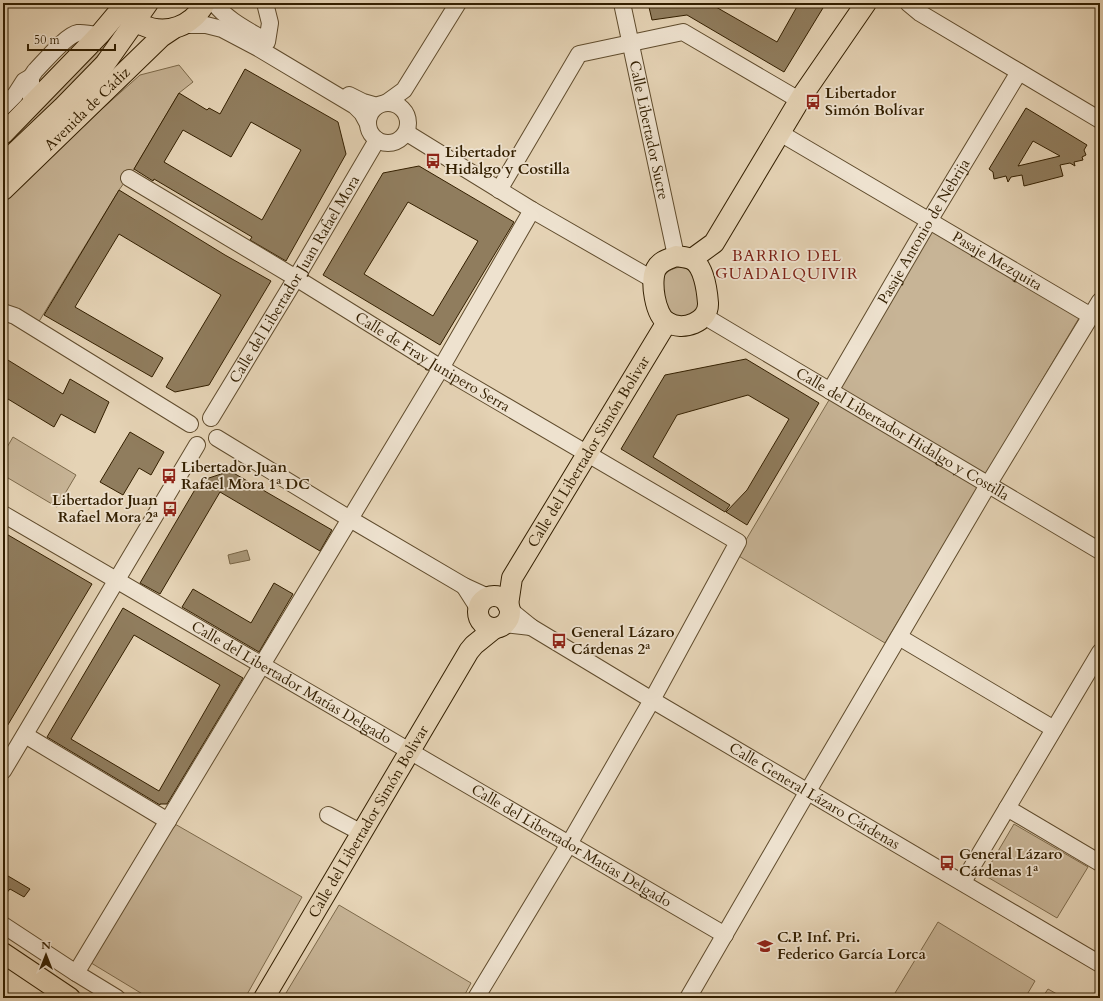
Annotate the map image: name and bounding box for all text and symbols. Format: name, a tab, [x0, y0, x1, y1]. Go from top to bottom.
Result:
scale bar	[28, 26, 115, 52]
text: 50 m	[34, 32, 61, 48]
street label: Calle Libertador Sucre	[625, 59, 674, 202]
street label: Avenida de Cádiz	[40, 62, 134, 155]
place label: Libertador Simón Bolívar	[825, 83, 925, 120]
bus stop icon: Libertador Simón Bolívar	[804, 93, 822, 111]
place label: Libertador Hidalgo y Costilla	[445, 142, 570, 179]
bus stop icon: Libertador Hidalgo y Costilla	[424, 152, 442, 170]
street label: Pasaje Antonio de Nebrija	[873, 154, 975, 308]
street label: Calle del Libertador Juan Rafael Mora	[225, 171, 364, 387]
street label: Pasaje Mezquita	[948, 226, 1046, 295]
district label: BARRIO DEL GUADALQUIVIR	[715, 245, 859, 285]
street label: Calle de Fray Junipero Serra	[351, 307, 514, 417]
street label: Calle del Libertador Simón Bolivar	[523, 352, 654, 551]
street label: Calle del Libertador Hidalgo y Costilla	[792, 363, 1014, 505]
place label: Libertador Juan Rafael Mora 1ª DC	[181, 457, 310, 494]
bus stop icon: Libertador Juan Rafael Mora 1ª DC	[160, 467, 178, 485]
place label: Libertador Juan Rafael Mora 2ª	[52, 490, 158, 527]
bus stop icon: Libertador Juan Rafael Mora 2ª	[161, 500, 179, 518]
street label: Calle del Libertador Matías Delgado	[188, 616, 395, 748]
place label: General Lázaro Cárdenas 2ª	[571, 622, 675, 659]
bus stop icon: General Lázaro Cárdenas 2ª	[550, 632, 568, 650]
street label: Calle del Libertador Simón Bolivar	[304, 721, 433, 922]
street label: Calle General Lázaro Cárdenas	[725, 738, 904, 854]
street label: Calle del Libertador Matías Delgado	[468, 779, 675, 912]
place label: General Lázaro Cárdenas 1ª	[959, 844, 1063, 881]
bus stop icon: General Lázaro Cárdenas 1ª	[938, 854, 956, 872]
place label: C.P. Inf. Pri. Federico García Lorca	[777, 927, 926, 964]
north arrow	[26, 935, 66, 975]
school or university icon: C.P. Inf. Pri. Federico García Lorca	[756, 937, 774, 955]
text: N	[41, 938, 51, 953]

